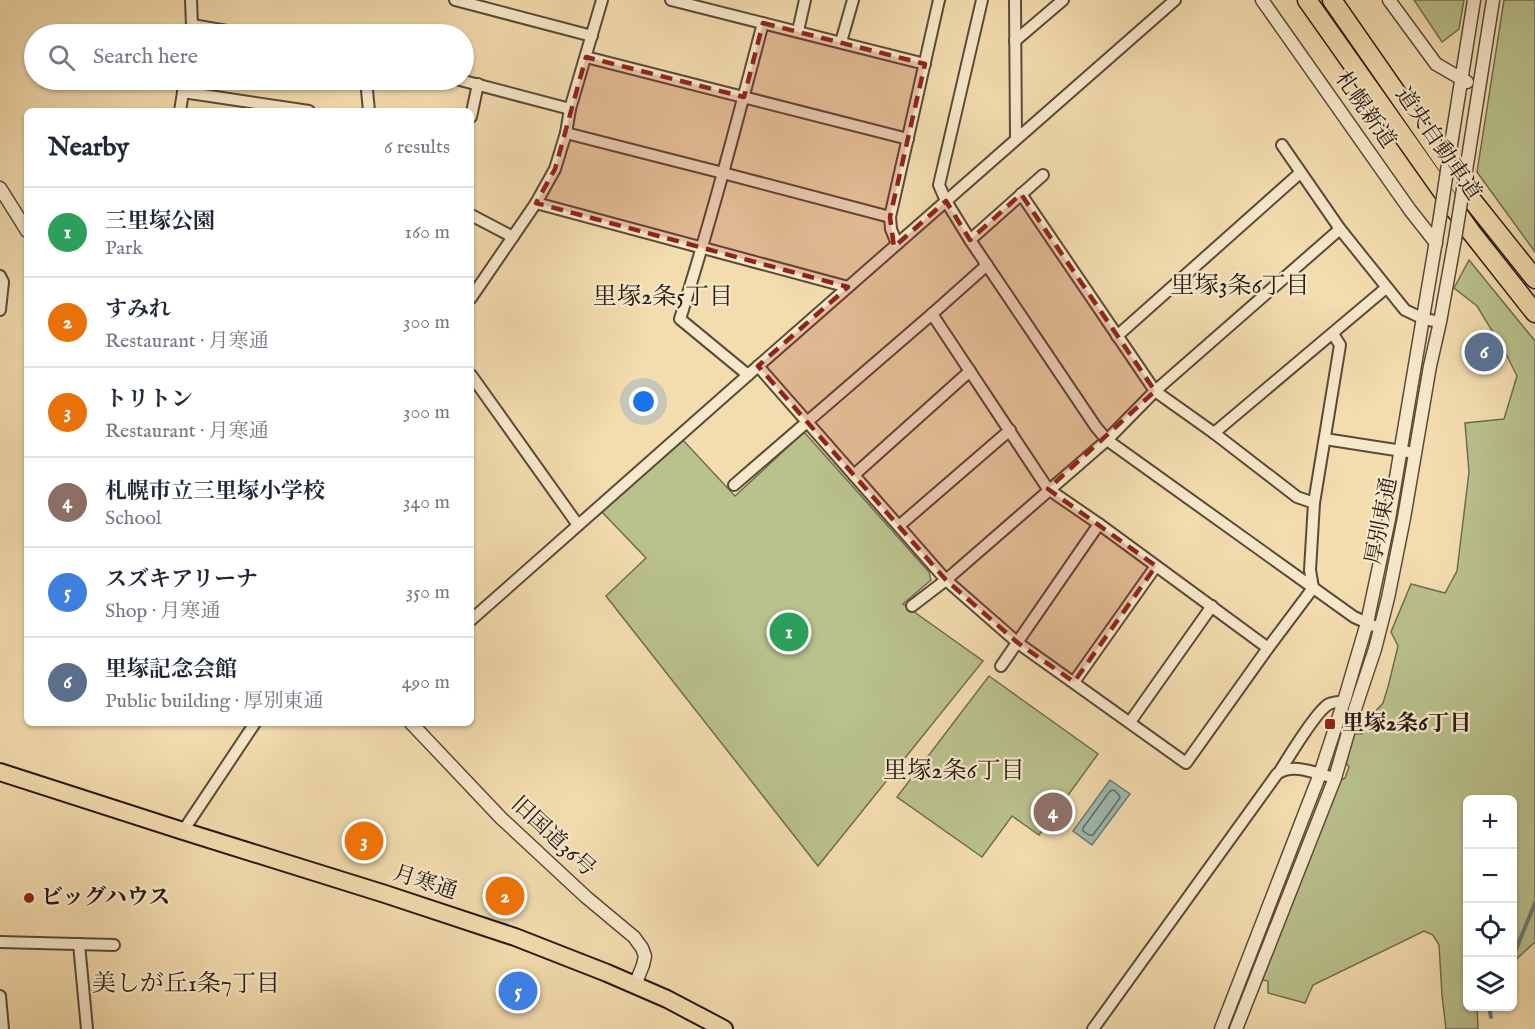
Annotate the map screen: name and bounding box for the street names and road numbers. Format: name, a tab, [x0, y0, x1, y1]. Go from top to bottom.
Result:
street label: 札幌新道	[1328, 66, 1402, 154]
street label: 道央自動車道	[1389, 82, 1487, 206]
street label: 厚別東通	[1360, 475, 1404, 567]
street label: 旧国道36号	[505, 791, 601, 883]
street label: 月寒通	[389, 859, 461, 907]

